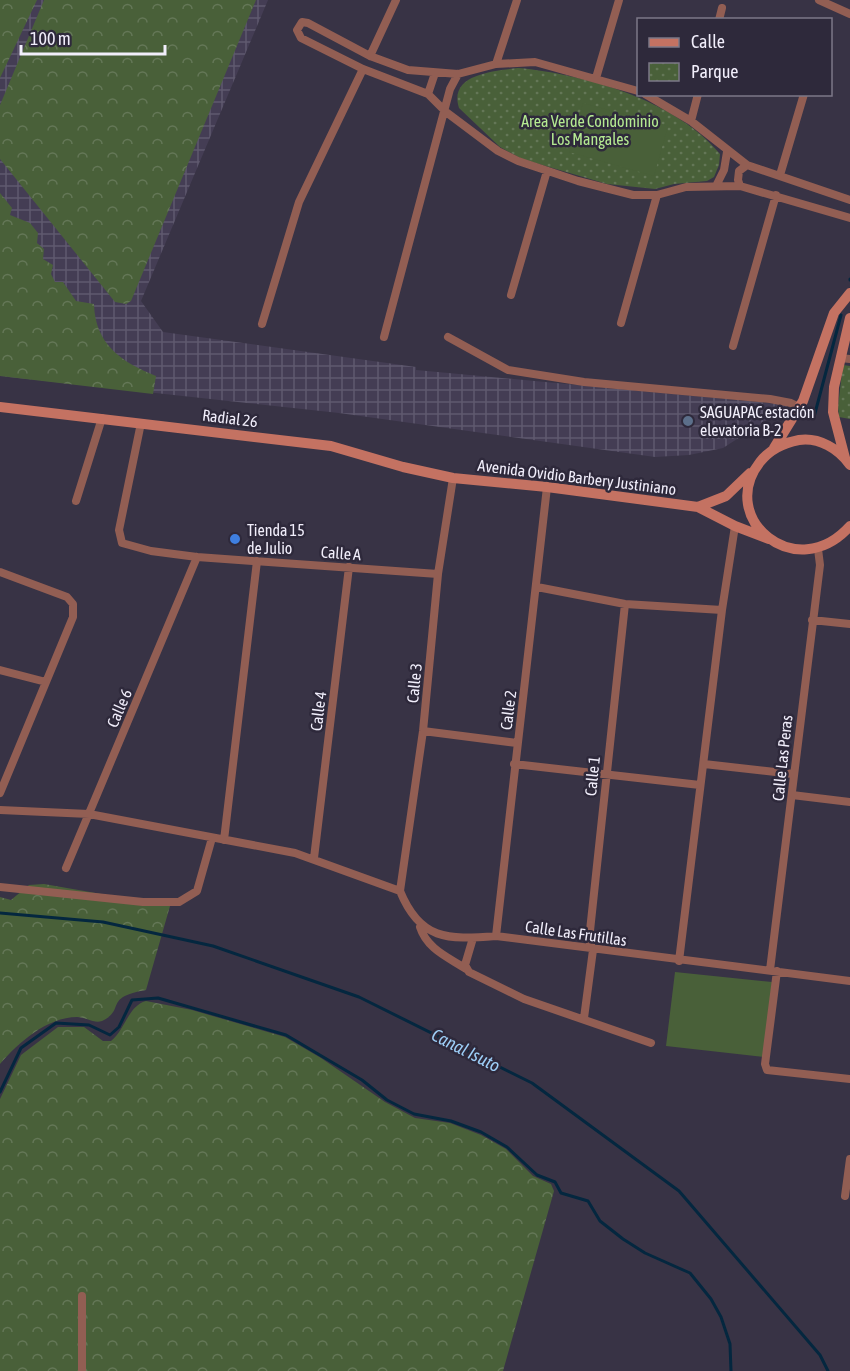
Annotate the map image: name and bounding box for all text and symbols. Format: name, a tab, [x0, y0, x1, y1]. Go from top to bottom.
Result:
scale bar	[21, 18, 165, 56]
legend	[637, 18, 832, 96]
text: 100 m	[30, 28, 71, 49]
text: Calle	[691, 31, 725, 52]
text: Parque	[691, 61, 739, 82]
park label: Area Verde Condominio Los Mangales	[521, 112, 659, 149]
place label: SAGUAPAC estación elevatoria B-2	[700, 403, 815, 439]
street label: Radial 26	[201, 406, 259, 430]
marker: SAGUAPAC estación elevatoria B-2	[681, 414, 695, 428]
street label: Avenida Ovidio Barbery Justiniano	[477, 456, 677, 499]
place label: Tienda 15 de Julio	[247, 521, 305, 557]
marker: Tienda 15 de Julio	[228, 532, 242, 546]
street label: Calle A	[320, 543, 362, 563]
street label: Calle 3	[403, 662, 425, 704]
street label: Calle 6	[103, 686, 135, 730]
street label: Calle 2	[497, 689, 519, 731]
street label: Calle 4	[307, 690, 329, 732]
street label: Calle Las Peras	[769, 714, 795, 802]
street label: Calle 1	[581, 755, 603, 797]
street label: Calle Las Frutillas	[524, 917, 628, 949]
water label: Canal Isuto	[428, 1024, 504, 1076]

